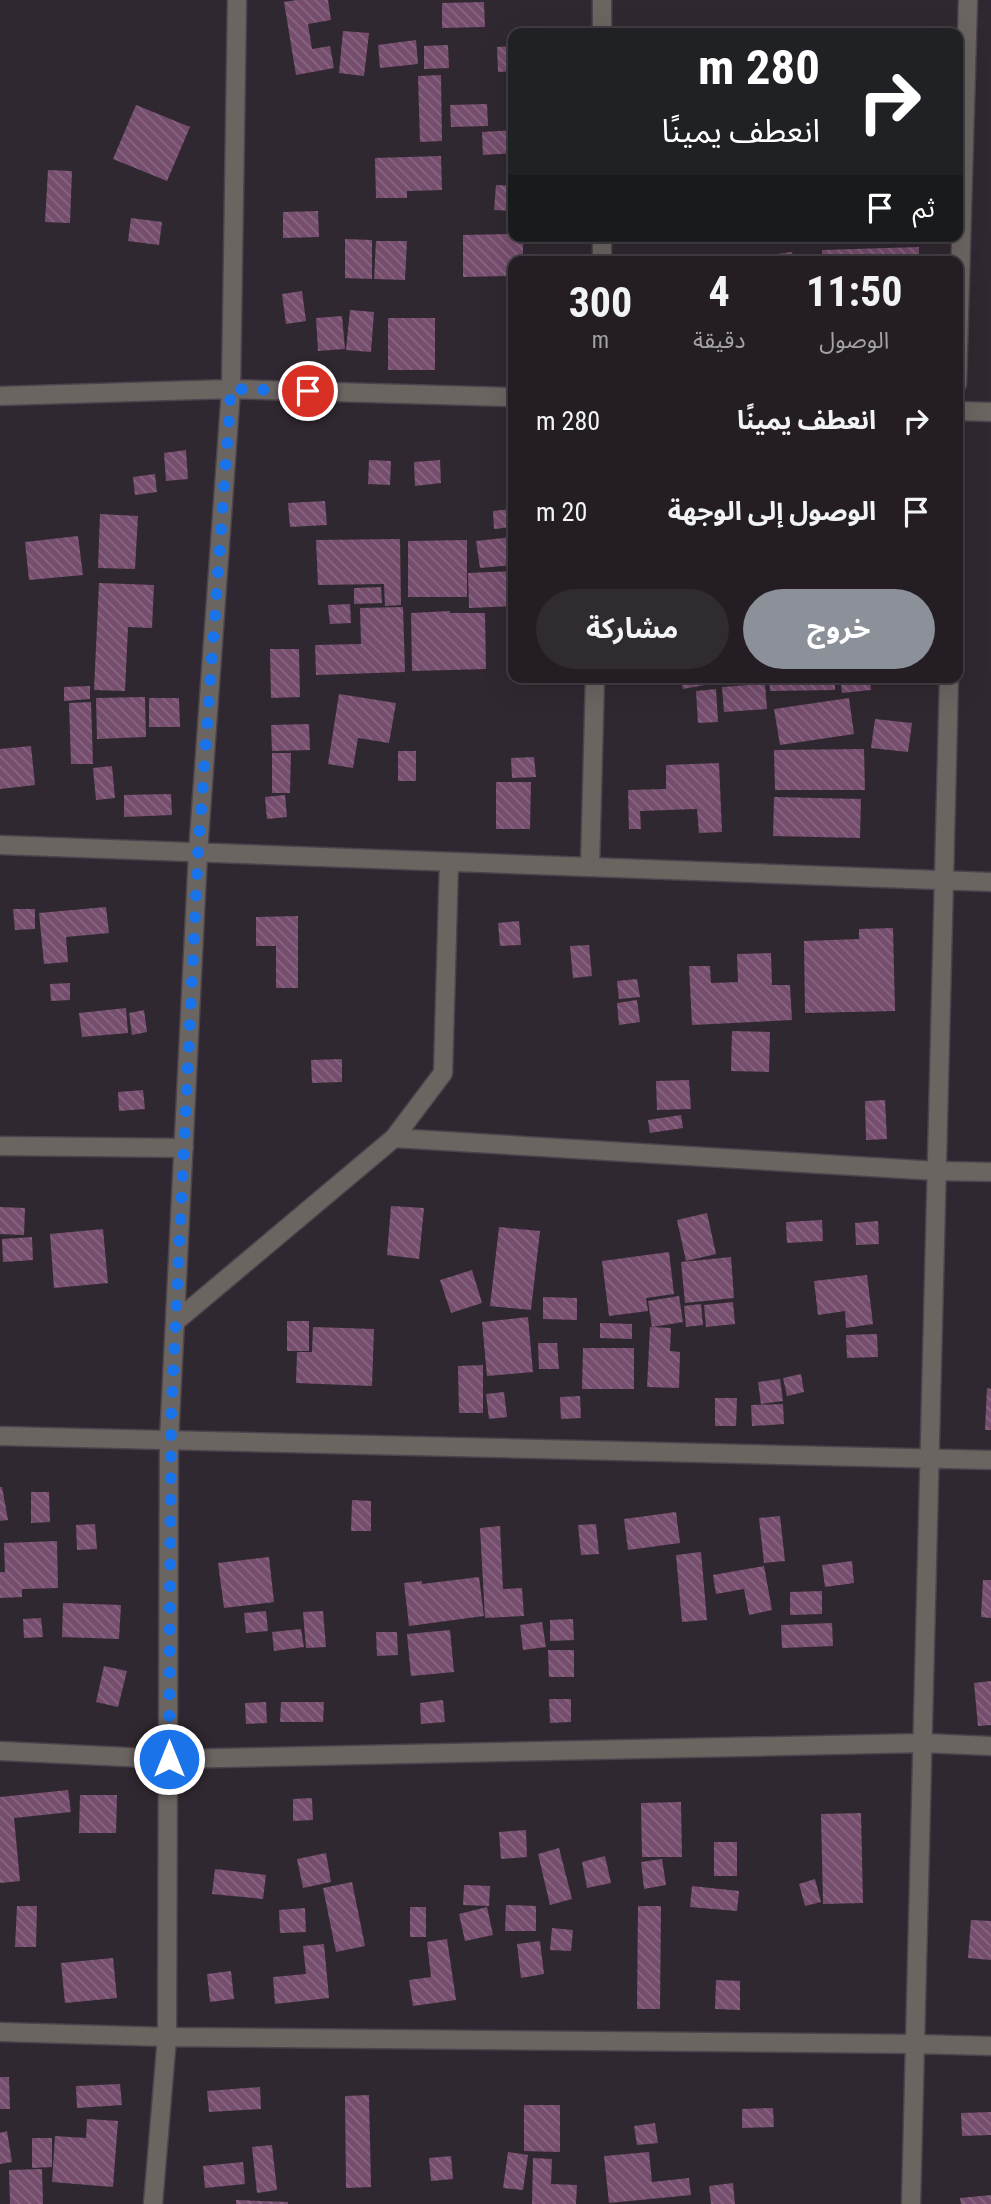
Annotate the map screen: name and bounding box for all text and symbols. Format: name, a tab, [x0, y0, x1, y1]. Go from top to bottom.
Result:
text: 280 m	[698, 39, 820, 96]
icon: right	[844, 56, 935, 147]
text: انعطف يمينًا	[662, 112, 820, 150]
icon: arrive	[861, 189, 899, 227]
text: ثم	[913, 193, 935, 223]
text: 4	[709, 267, 730, 316]
text: 11:50	[806, 267, 902, 316]
text: 300	[569, 278, 632, 327]
text: m	[592, 327, 609, 354]
text: دقيقة	[693, 327, 745, 354]
text: الوصول	[819, 327, 889, 354]
pin	[278, 361, 338, 421]
icon: arrive	[289, 372, 327, 410]
icon: right	[897, 402, 935, 440]
text: انعطف يمينًا	[737, 405, 876, 435]
text: 280 m	[536, 406, 600, 436]
icon: arrive	[897, 493, 935, 531]
text: الوصول إلى الوجهة	[668, 496, 876, 526]
text: 20 m	[536, 497, 587, 527]
button: مشاركة	[536, 589, 729, 669]
button: خروج	[743, 589, 935, 669]
position arrow	[132, 1722, 206, 1796]

